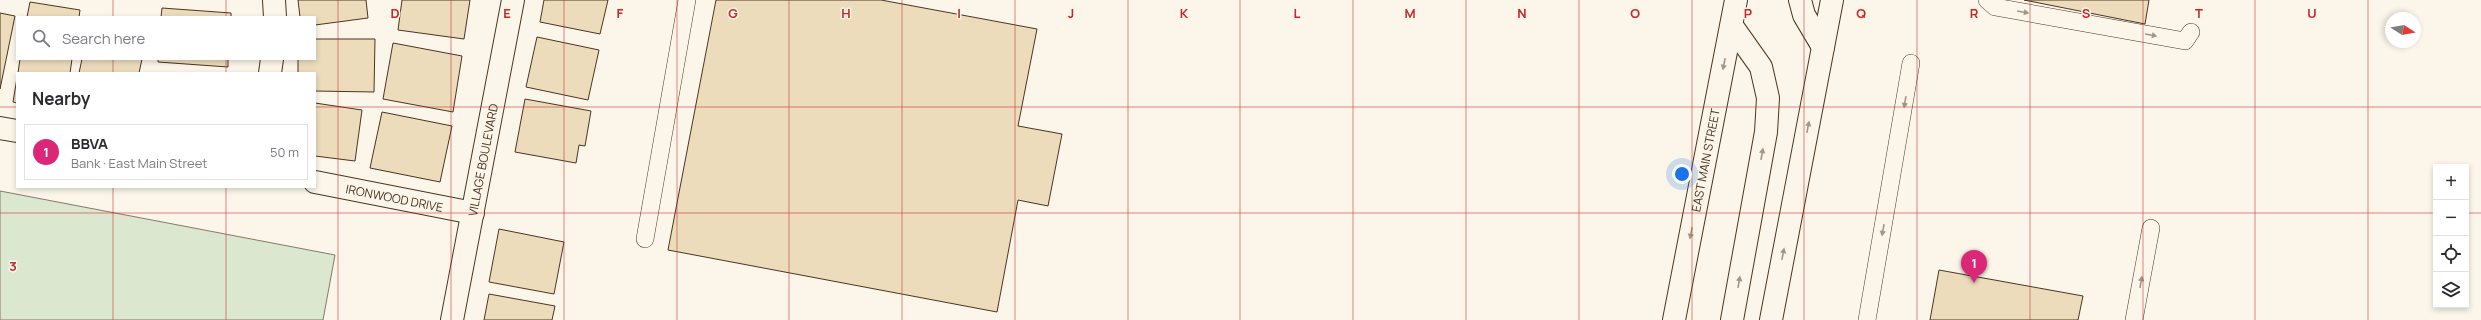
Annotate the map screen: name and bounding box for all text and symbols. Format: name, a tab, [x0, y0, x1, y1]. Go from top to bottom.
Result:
text: D	[390, 4, 400, 22]
text: E	[503, 4, 511, 22]
text: F	[617, 4, 624, 22]
text: G	[728, 4, 738, 22]
text: H	[841, 4, 851, 22]
text: I	[957, 4, 961, 22]
text: J	[1068, 4, 1074, 22]
text: K	[1180, 4, 1189, 22]
text: L	[1294, 4, 1301, 22]
text: M	[1404, 4, 1416, 22]
text: N	[1517, 4, 1527, 22]
text: O	[1630, 4, 1640, 22]
text: P	[1744, 4, 1752, 22]
text: Q	[1856, 4, 1866, 22]
text: R	[1970, 4, 1979, 22]
text: S	[2082, 4, 2091, 22]
text: T	[2195, 4, 2203, 22]
text: U	[2307, 4, 2317, 22]
one-way arrow	[2017, 9, 2029, 15]
north arrow	[2385, 12, 2421, 48]
search box	[16, 16, 316, 60]
icon: search	[30, 27, 52, 49]
text: Search here	[62, 28, 145, 49]
one-way arrow	[2145, 32, 2157, 38]
one-way arrow	[1721, 58, 1727, 70]
text: Nearby	[32, 87, 90, 110]
one-way arrow	[1902, 96, 1908, 108]
street label: VILLAGE BOULEVARD	[463, 102, 502, 218]
street label: EAST MAIN STREET	[1687, 106, 1723, 213]
one-way arrow	[1805, 120, 1811, 133]
text: BBVA	[71, 133, 108, 154]
text: 1	[43, 143, 49, 161]
text: 50 m	[270, 143, 299, 161]
one-way arrow	[1760, 148, 1766, 160]
text: Bank · East Main Street	[71, 154, 207, 172]
your location	[1672, 164, 1692, 184]
map controls	[2433, 164, 2469, 308]
button: +	[2433, 164, 2469, 200]
street label: IRONWOOD DRIVE	[344, 180, 445, 215]
button: −	[2433, 200, 2469, 236]
one-way arrow	[1880, 224, 1886, 236]
one-way arrow	[1688, 227, 1694, 239]
button: locate	[2433, 236, 2469, 272]
one-way arrow	[1781, 248, 1787, 260]
pin: 1	[1961, 250, 1987, 283]
text: 3	[9, 257, 17, 275]
button: layers	[2433, 272, 2469, 308]
one-way arrow	[1736, 276, 1742, 288]
one-way arrow	[2138, 276, 2144, 288]

